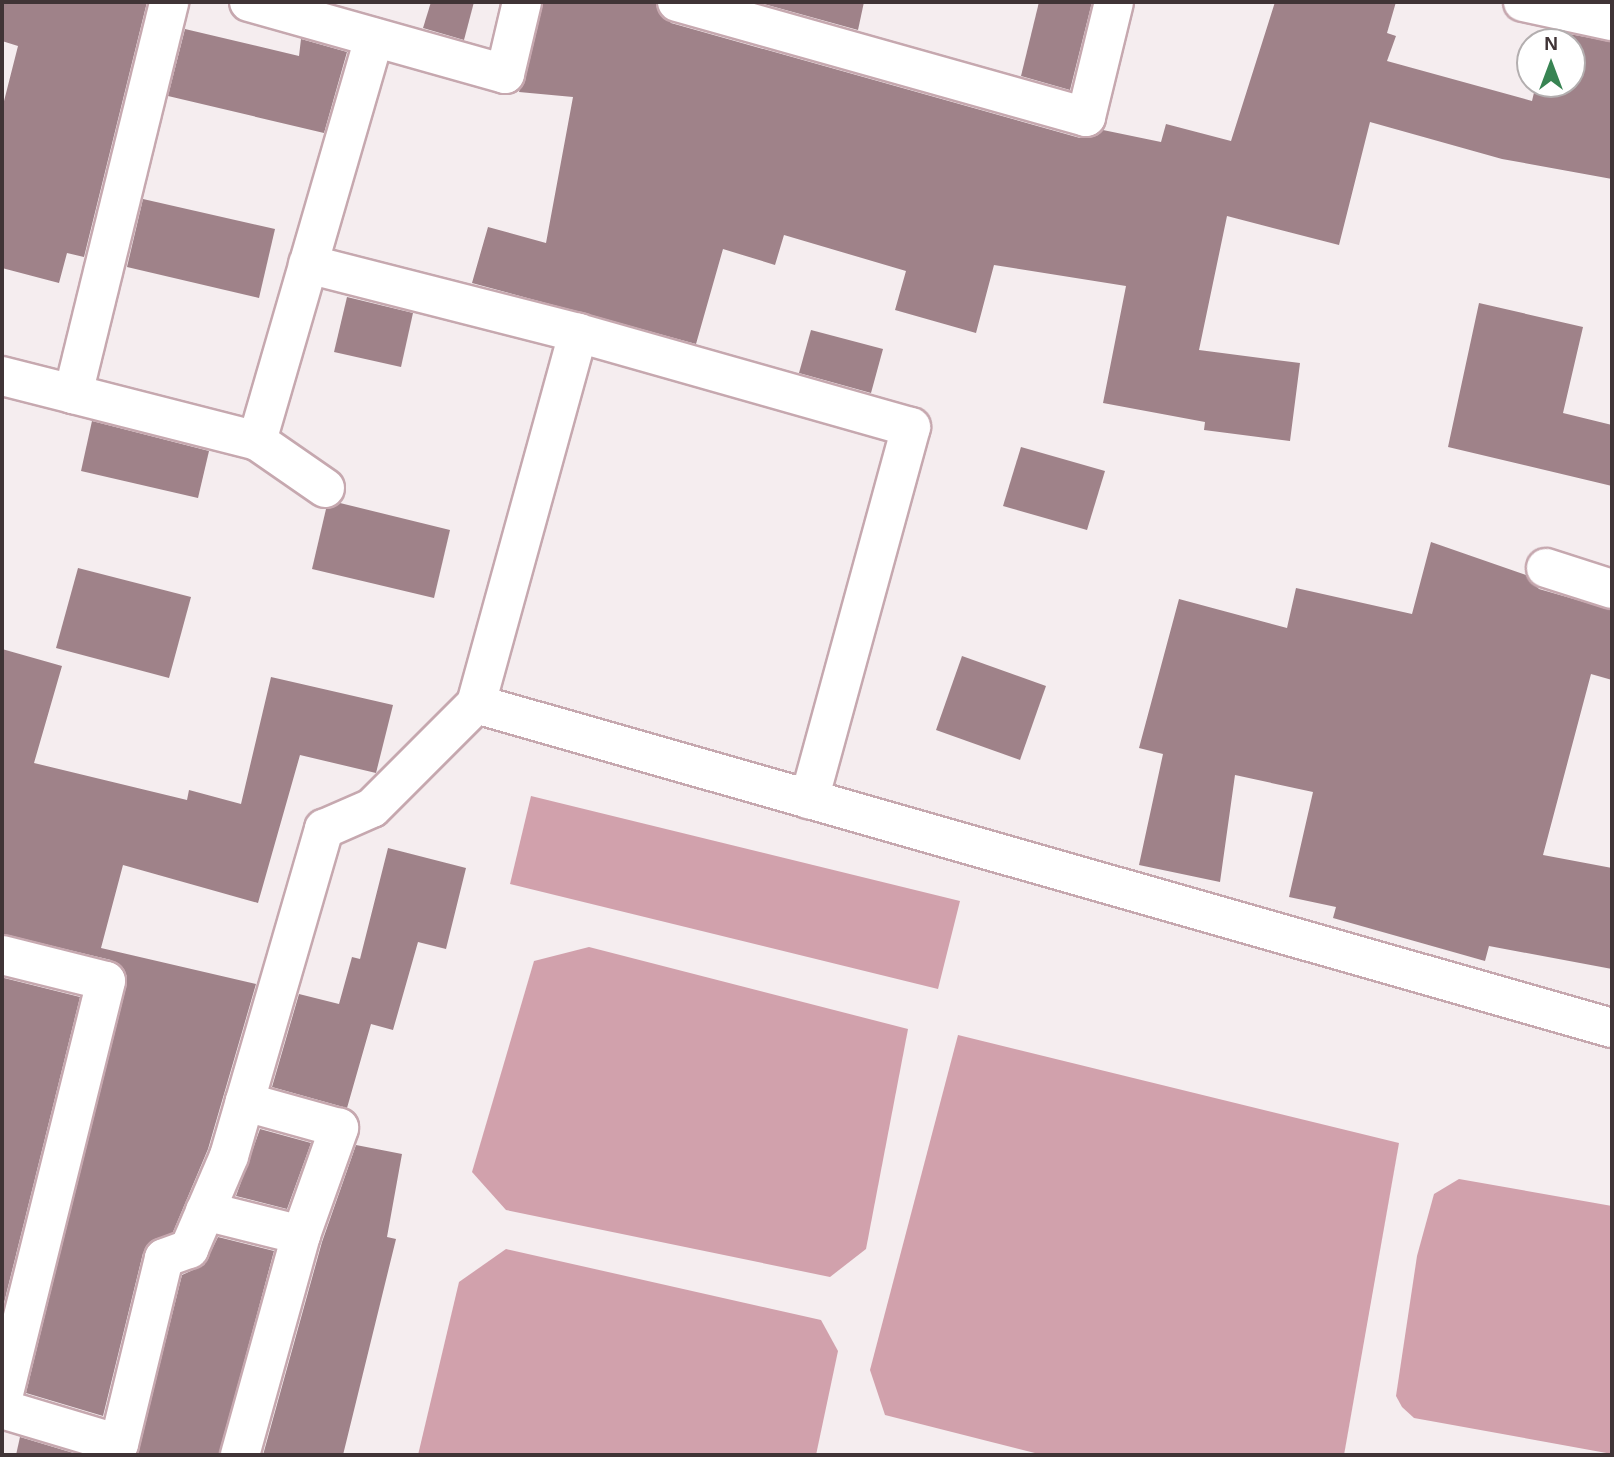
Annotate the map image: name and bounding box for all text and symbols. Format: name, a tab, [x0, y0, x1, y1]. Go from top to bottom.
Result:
north arrow	[1516, 28, 1586, 98]
text: N	[1544, 33, 1558, 54]

